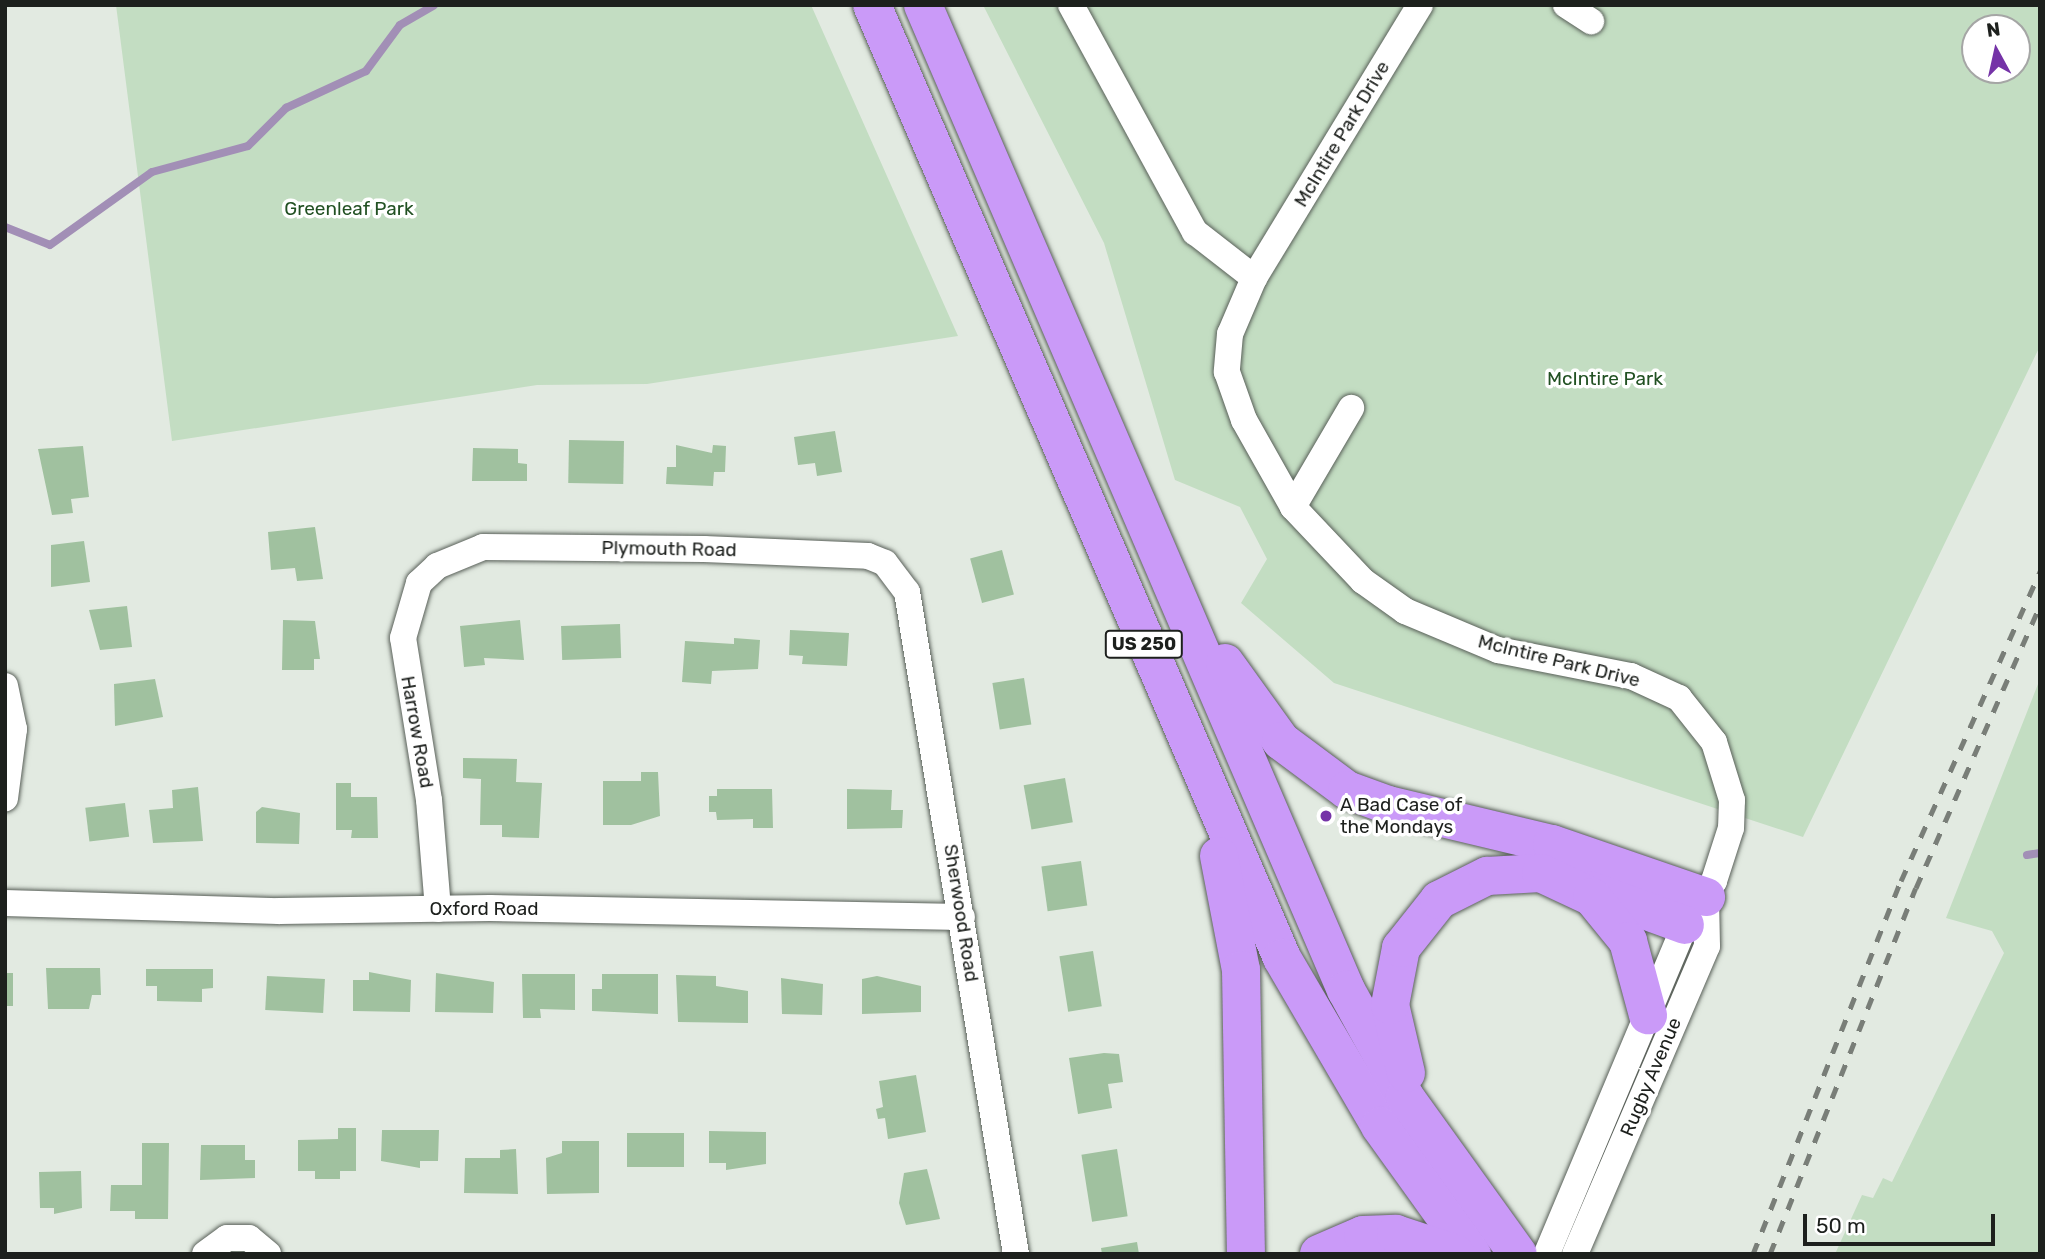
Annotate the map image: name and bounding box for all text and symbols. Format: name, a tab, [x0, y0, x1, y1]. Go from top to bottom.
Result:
north arrow	[1961, 14, 2031, 84]
text: N	[1985, 17, 2002, 42]
street label: McIntire Park Drive	[1289, 57, 1395, 211]
park label: Greenleaf Park	[284, 198, 414, 220]
park label: McIntire Park	[1547, 368, 1663, 390]
street label: Plymouth Road	[601, 536, 737, 562]
road number: US 250	[1104, 630, 1184, 658]
street label: McIntire Park Drive	[1476, 630, 1642, 692]
street label: Harrow Road	[396, 674, 438, 790]
place label: A Bad Case of the Mondays	[1340, 794, 1463, 838]
marker: A Bad Case of the Mondays	[1318, 808, 1334, 824]
street label: Sherwood Road	[939, 843, 983, 983]
street label: Oxford Road	[429, 898, 539, 920]
street label: Rugby Avenue	[1616, 1014, 1686, 1140]
scale bar	[1807, 1200, 2000, 1244]
text: 50 m	[1816, 1213, 1866, 1238]

